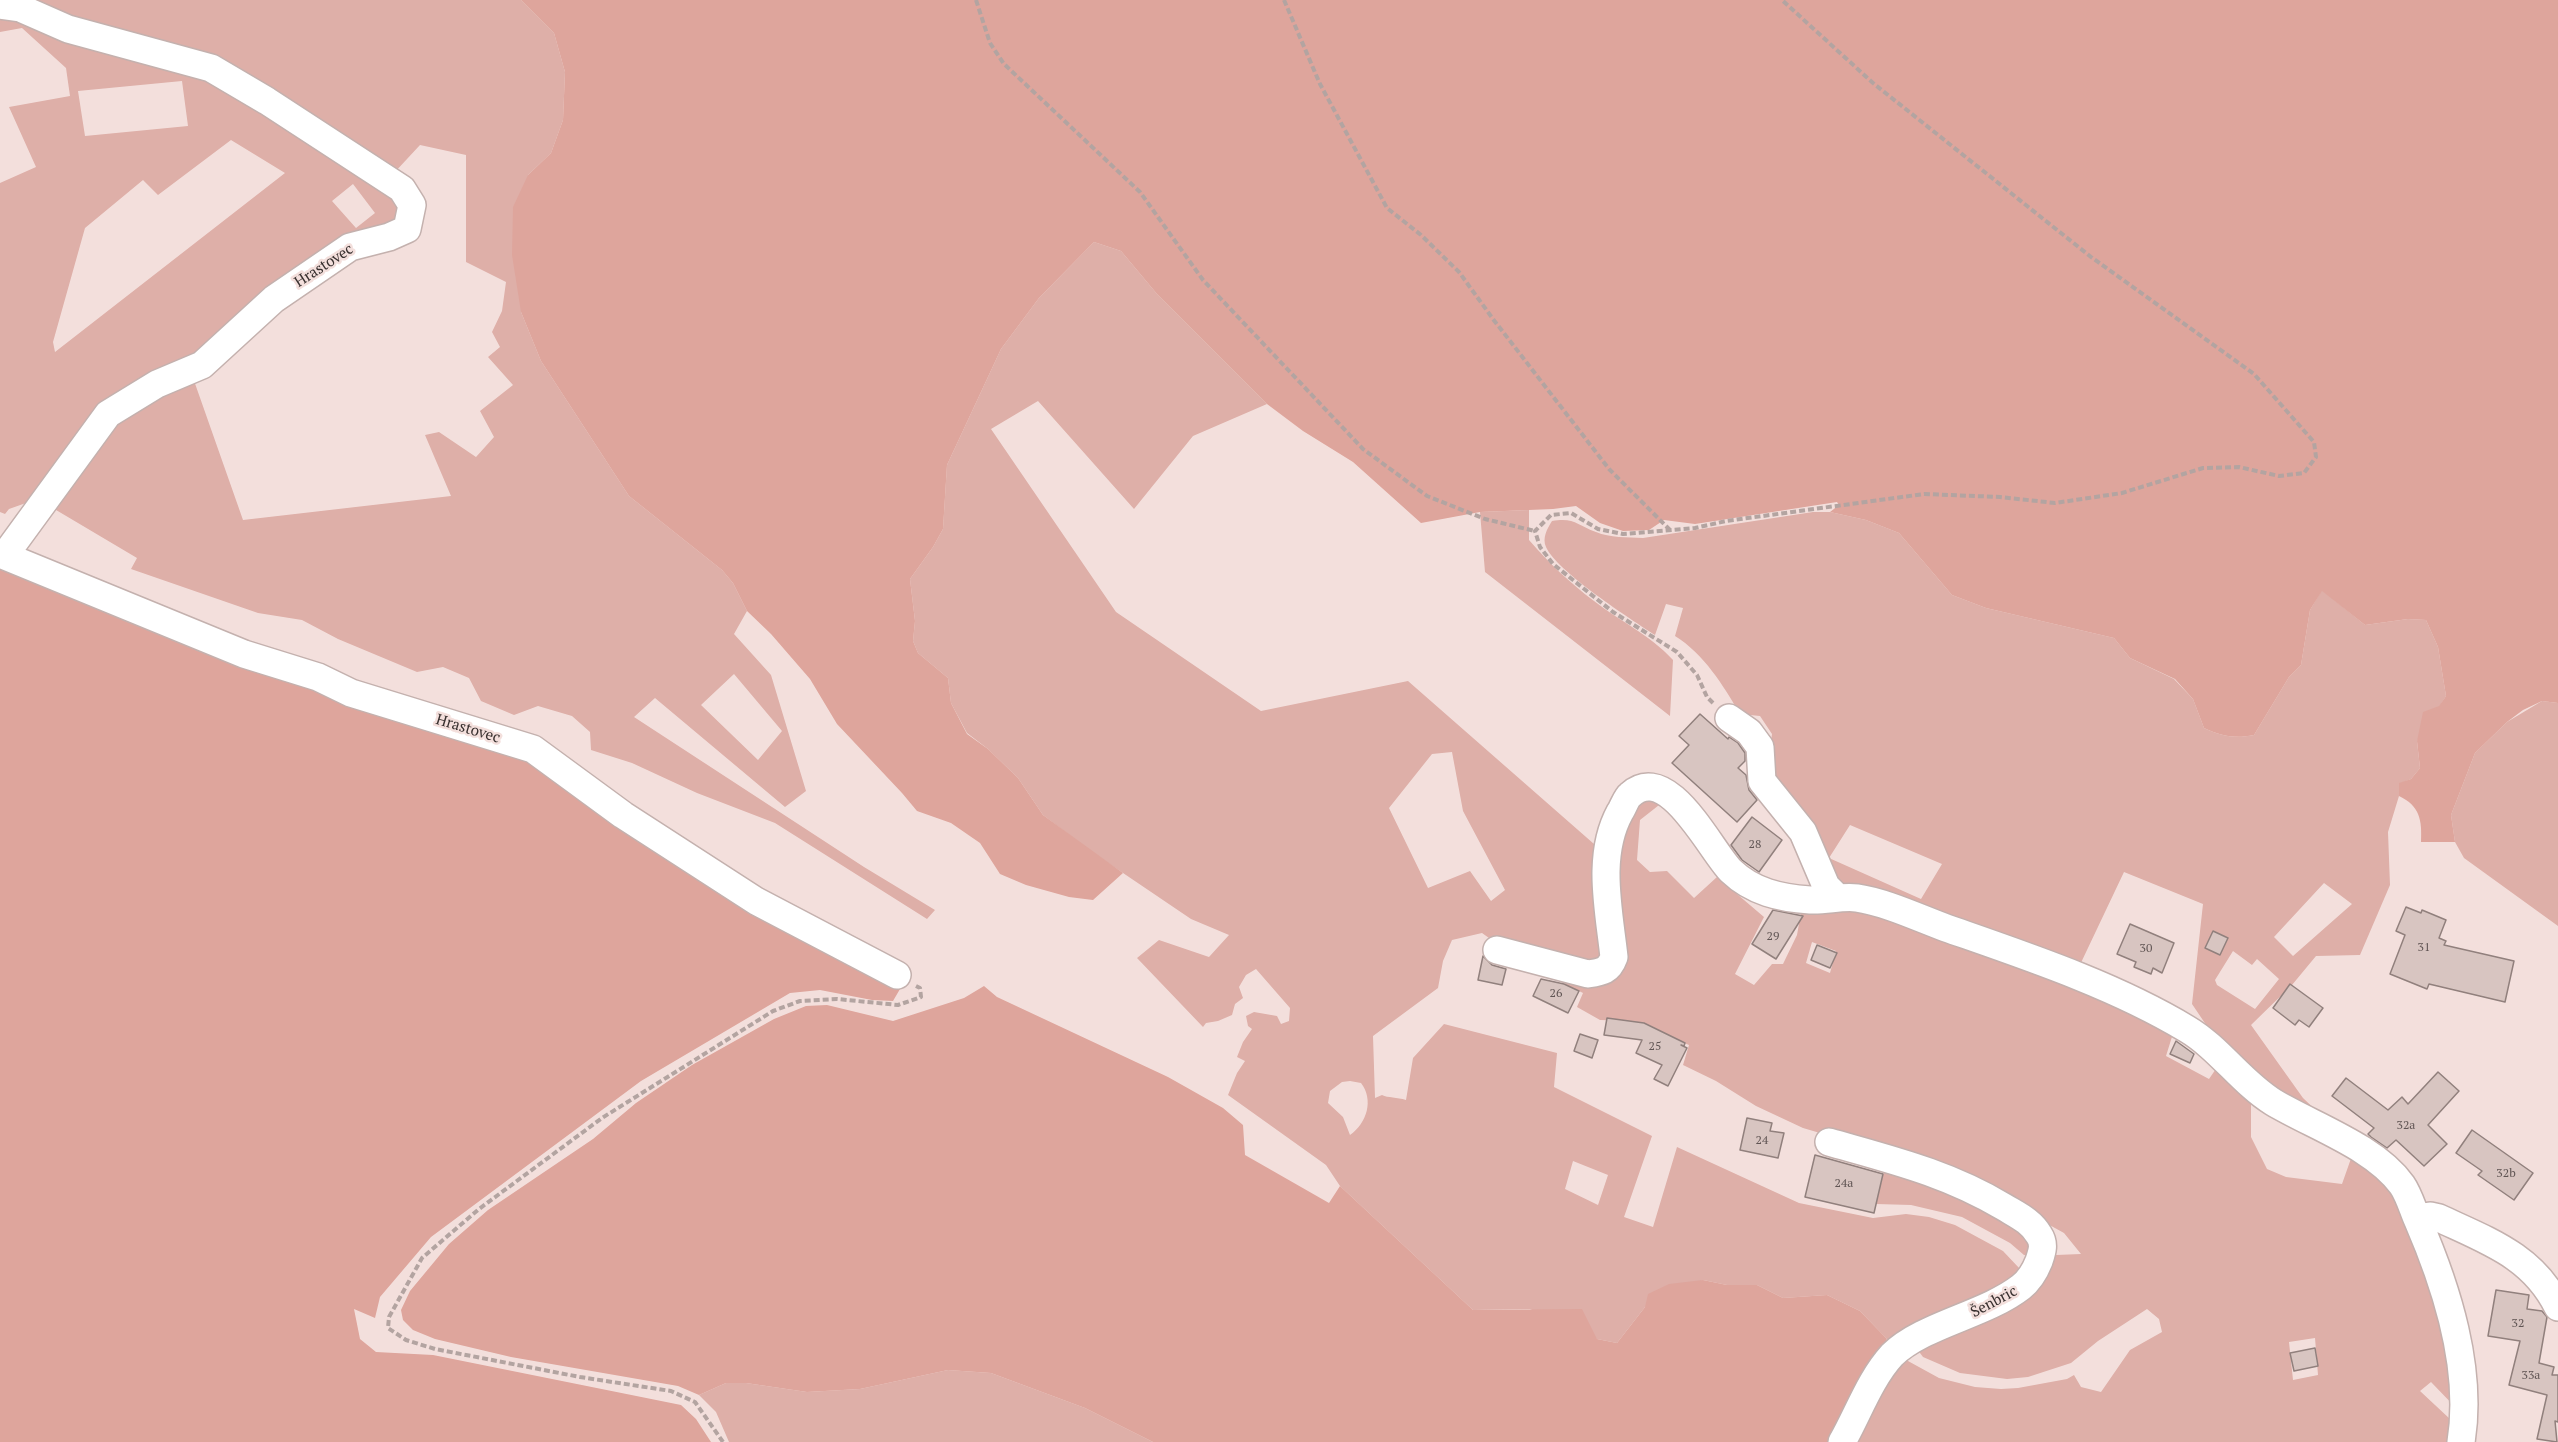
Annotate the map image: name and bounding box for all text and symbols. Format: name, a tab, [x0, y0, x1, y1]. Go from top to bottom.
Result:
street label: Hrastovec	[291, 240, 357, 292]
street label: Hrastovec	[434, 711, 502, 747]
house number: 28	[1749, 838, 1761, 852]
house number: 29	[1767, 930, 1779, 944]
house number: 31	[2418, 941, 2430, 955]
house number: 30	[2140, 942, 2152, 956]
house number: 26	[1550, 987, 1562, 1001]
house number: 25	[1649, 1040, 1661, 1054]
house number: 32a	[2397, 1119, 2415, 1133]
house number: 24	[1756, 1134, 1768, 1148]
house number: 32b	[2496, 1167, 2516, 1181]
house number: 24a	[1835, 1177, 1853, 1191]
street label: Šenbric	[1968, 1282, 2020, 1322]
house number: 32	[2512, 1317, 2524, 1331]
house number: 33a	[2522, 1369, 2540, 1383]

